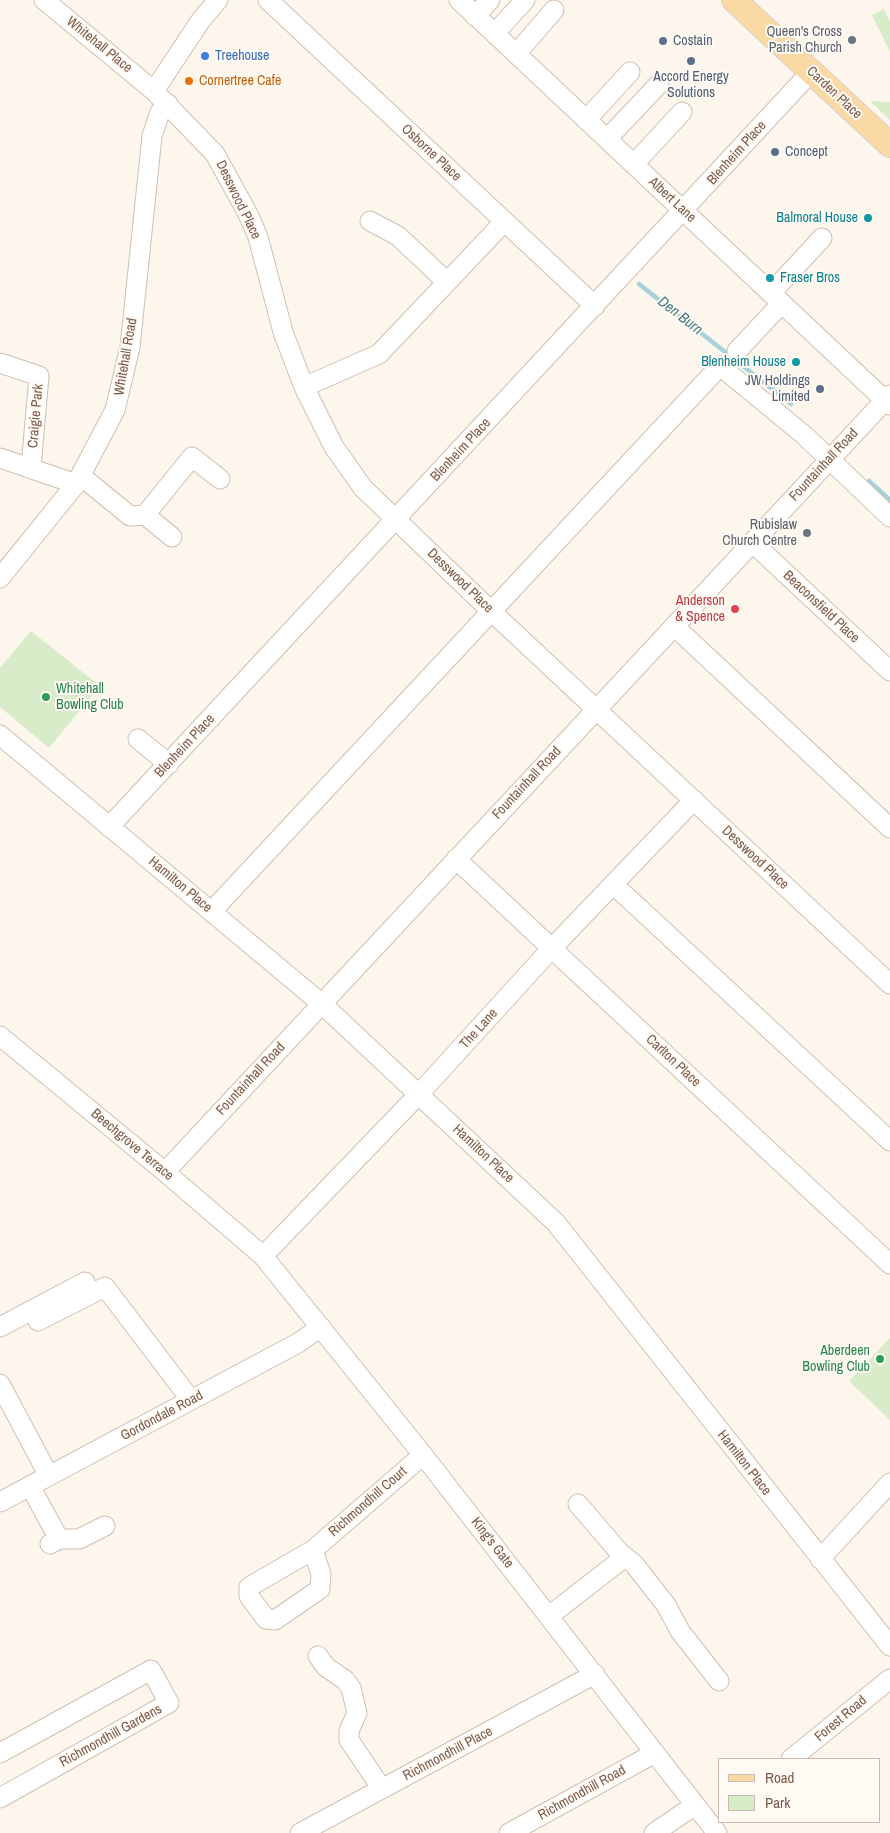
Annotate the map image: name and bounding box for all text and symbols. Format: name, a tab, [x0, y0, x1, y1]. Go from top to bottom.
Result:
street label: Whitehall Place	[63, 13, 135, 77]
place label: Queen's Cross Parish Church	[766, 24, 842, 56]
place label: Costain	[673, 33, 713, 49]
marker: Queen's Cross Parish Church	[846, 34, 858, 46]
marker: Costain	[657, 35, 669, 47]
place label: Treehouse	[215, 48, 269, 64]
marker: Treehouse	[199, 50, 211, 62]
marker: Accord Energy Solutions	[685, 55, 697, 67]
street label: Carden Place	[803, 63, 865, 123]
place label: Accord Energy Solutions	[653, 69, 729, 102]
place label: Cornertree Cafe	[199, 73, 281, 89]
marker: Cornertree Cafe	[183, 75, 195, 87]
street label: Blenheim Place	[704, 118, 770, 188]
street label: Osborne Place	[398, 121, 464, 185]
place label: Concept	[785, 144, 828, 160]
marker: Concept	[769, 146, 781, 158]
street label: Desswood Place	[212, 158, 264, 242]
street label: Albert Lane	[645, 174, 699, 226]
place label: Balmoral House	[776, 210, 858, 226]
marker: Balmoral House	[862, 212, 874, 224]
place label: Fraser Bros	[780, 270, 840, 286]
marker: Fraser Bros	[764, 272, 776, 284]
water label: Den Burn	[654, 293, 706, 339]
street label: Whitehall Road	[111, 317, 141, 397]
place label: Blenheim House	[701, 354, 786, 370]
marker: Blenheim House	[790, 356, 802, 368]
place label: JW Holdings Limited	[745, 373, 810, 406]
street label: Craigie Park	[25, 383, 47, 449]
marker: JW Holdings Limited	[814, 383, 826, 395]
street label: Blenheim Place	[427, 415, 495, 485]
street label: Fountainhall Road	[786, 425, 862, 505]
place label: Rubislaw Church Centre	[722, 517, 797, 550]
marker: Rubislaw Church Centre	[801, 527, 813, 539]
street label: Desswood Place	[423, 545, 497, 617]
street label: Beaconsfield Place	[779, 567, 863, 647]
place label: Anderson & Spence	[675, 593, 725, 626]
marker: Anderson & Spence	[729, 603, 741, 615]
place label: Whitehall Bowling Club	[56, 681, 124, 714]
marker: Whitehall Bowling Club	[40, 691, 52, 703]
street label: Blenheim Place	[151, 711, 219, 781]
street label: Fountainhall Road	[489, 743, 565, 823]
street label: Desswood Place	[718, 823, 792, 893]
street label: Hamilton Place	[145, 854, 215, 916]
street label: The Lane	[457, 1005, 501, 1053]
street label: Carlton Place	[642, 1031, 704, 1091]
street label: Fountainhall Road	[213, 1039, 289, 1119]
street label: Beechgrove Terrace	[87, 1106, 177, 1184]
street label: Hamilton Place	[449, 1121, 517, 1187]
place label: Aberdeen Bowling Club	[802, 1343, 870, 1375]
marker: Aberdeen Bowling Club	[874, 1353, 886, 1365]
street label: Gordondale Road	[118, 1387, 206, 1445]
street label: Hamilton Place	[713, 1427, 775, 1499]
street label: Richmondhill Court	[325, 1463, 411, 1541]
street label: King's Gate	[467, 1514, 517, 1572]
street label: Forest Road	[812, 1692, 870, 1746]
street label: Richmondhill Gardens	[57, 1701, 165, 1771]
street label: Richmondhill Place	[400, 1723, 496, 1785]
legend	[718, 1758, 880, 1823]
street label: Richmondhill Road	[535, 1762, 629, 1824]
text: Road	[765, 1767, 794, 1788]
text: Park	[765, 1792, 790, 1813]

